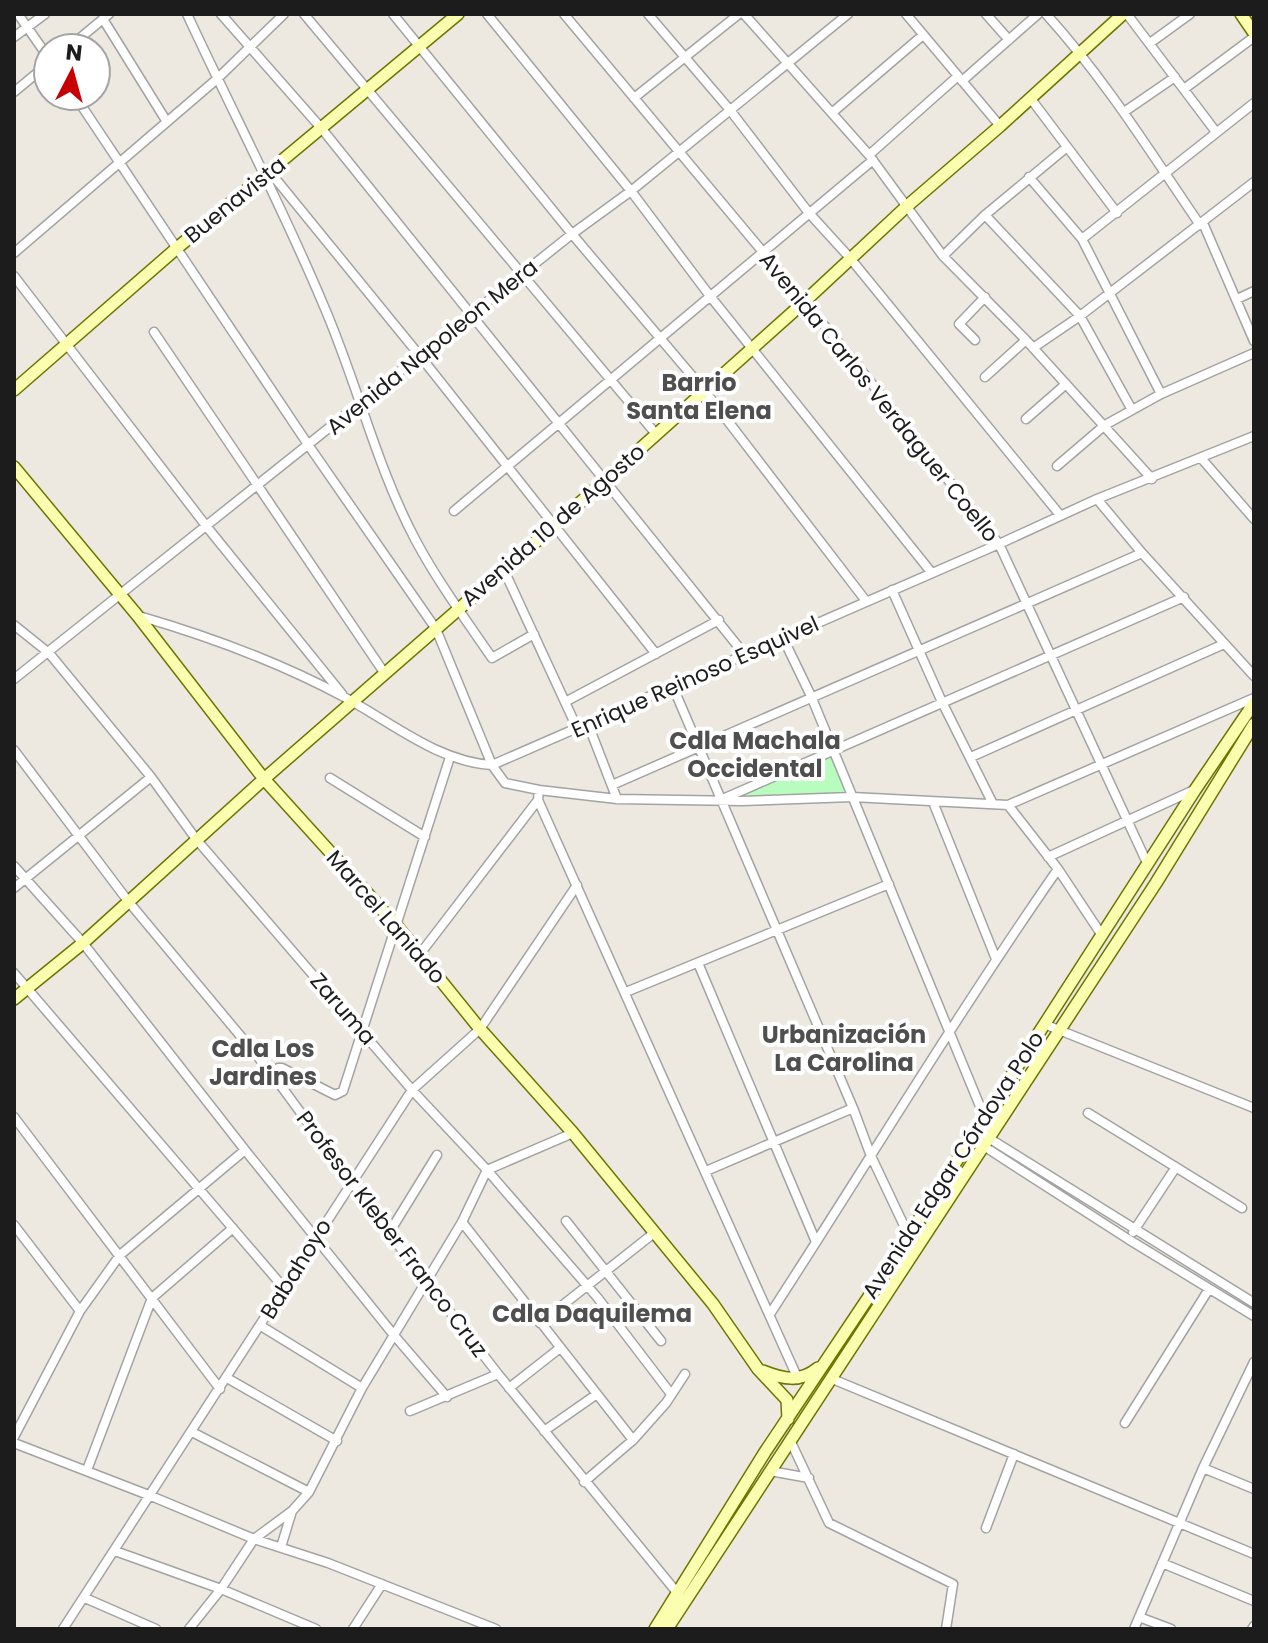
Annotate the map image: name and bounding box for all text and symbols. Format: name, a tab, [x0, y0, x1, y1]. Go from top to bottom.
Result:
north arrow	[32, 32, 112, 112]
text: N	[64, 36, 84, 69]
street label: Buenavista	[178, 149, 292, 251]
street label: Avenida Carlos Verdaguer Coello	[752, 245, 1006, 549]
street label: Avenida Napoleon Mera	[320, 252, 544, 442]
district label: Barrio Santa Elena	[626, 366, 772, 427]
street label: Avenida 10 de Agosto	[454, 436, 652, 614]
street label: Enrique Reinoso Esquivel	[566, 608, 824, 746]
district label: Cdla Machala Occidental	[669, 724, 841, 785]
street label: Marcel Laniado	[319, 843, 453, 991]
street label: Zaruma	[303, 966, 383, 1052]
district label: Urbanización La Carolina	[762, 1018, 926, 1079]
street label: Avenida Edgar Córdova Polo	[855, 1025, 1051, 1305]
district label: Cdla Los Jardines	[209, 1032, 317, 1093]
street label: Profesor Kleber Franco Cruz	[289, 1104, 495, 1364]
street label: Babahoyo	[253, 1213, 339, 1325]
district label: Cdla Daquilema	[492, 1297, 692, 1330]

